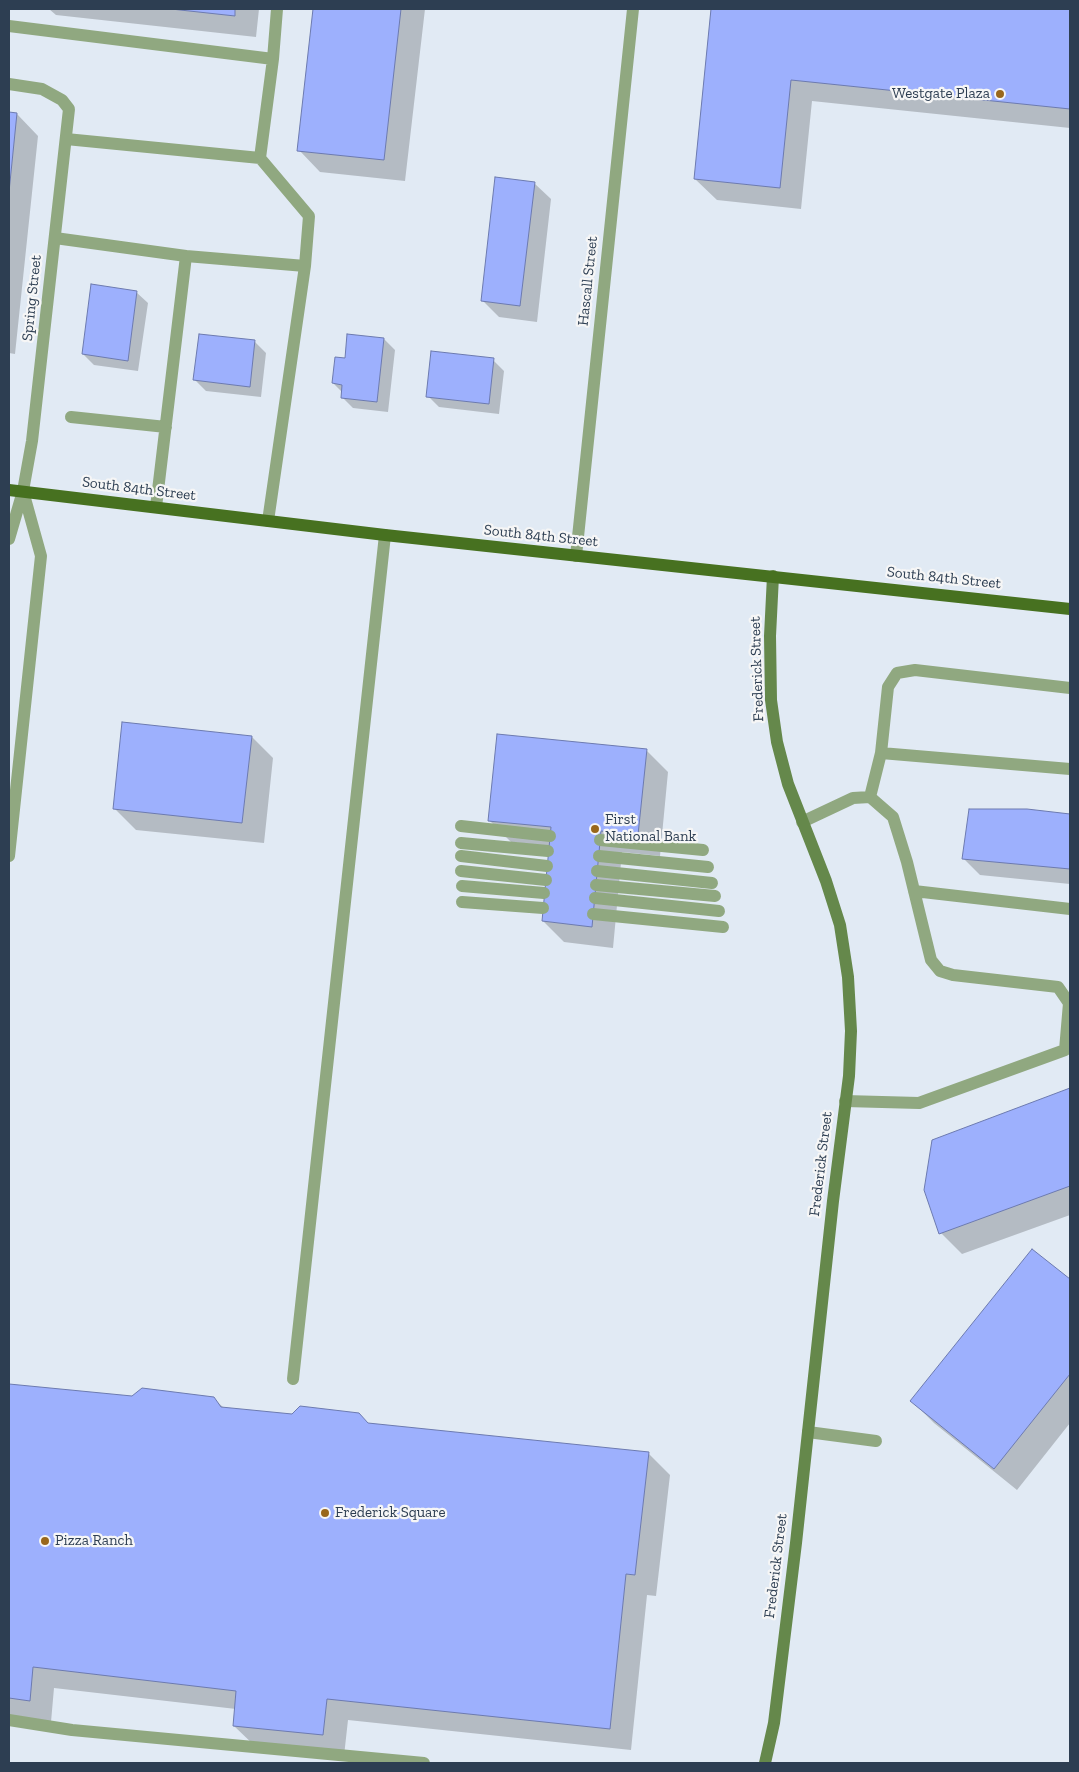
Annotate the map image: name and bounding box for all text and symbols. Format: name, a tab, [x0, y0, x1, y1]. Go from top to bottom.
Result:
place label: Westgate Plaza	[892, 85, 990, 103]
marker: Westgate Plaza	[994, 88, 1006, 100]
street label: Hascall Street	[574, 235, 602, 327]
street label: Spring Street	[19, 254, 45, 342]
street label: South 84th Street	[81, 473, 197, 505]
street label: South 84th Street	[483, 521, 599, 551]
street label: South 84th Street	[886, 563, 1002, 593]
street label: Frederick Street	[746, 616, 768, 722]
place label: First National Bank	[605, 811, 696, 846]
marker: First National Bank	[589, 823, 601, 835]
street label: Frederick Street	[806, 1111, 836, 1217]
place label: Frederick Square	[335, 1504, 446, 1522]
marker: Frederick Square	[319, 1507, 331, 1519]
street label: Frederick Street	[761, 1513, 791, 1619]
place label: Pizza Ranch	[55, 1532, 133, 1550]
marker: Pizza Ranch	[39, 1535, 51, 1547]

